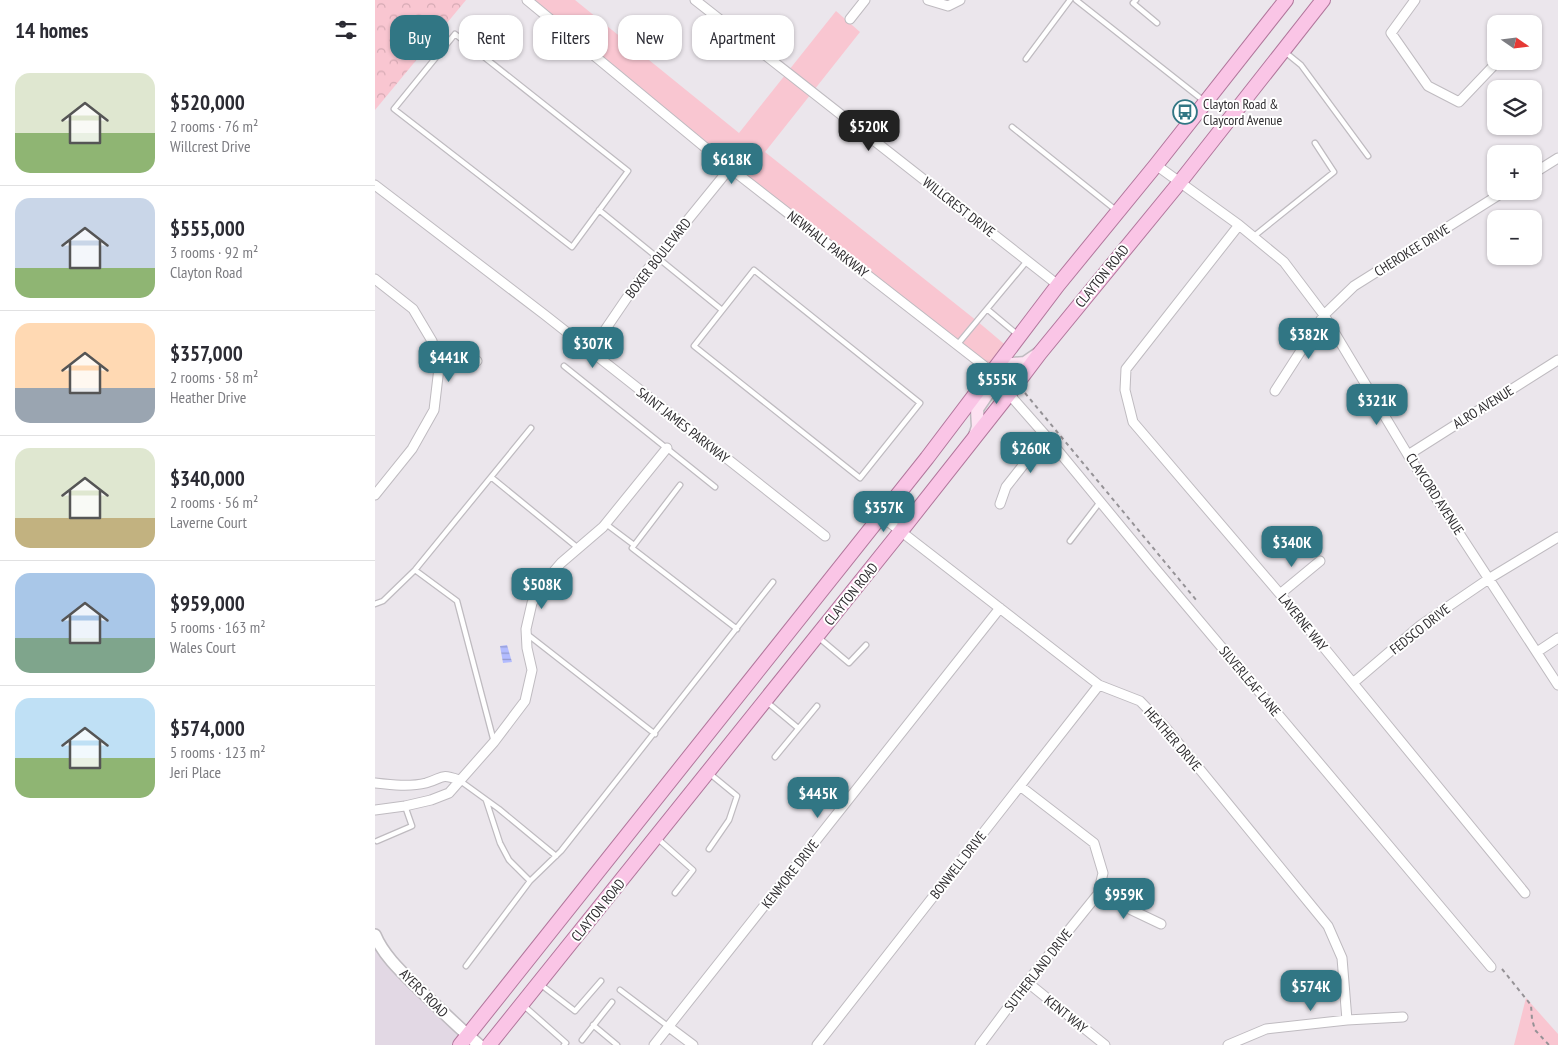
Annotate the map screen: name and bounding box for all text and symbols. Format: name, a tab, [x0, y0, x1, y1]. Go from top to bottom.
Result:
chip: Buy	[390, 15, 449, 60]
chip: Rent	[459, 15, 523, 60]
chip: Filters	[533, 15, 608, 60]
chip: New	[618, 15, 682, 60]
chip: Apartment	[692, 15, 794, 60]
north arrow	[1487, 15, 1543, 70]
map controls	[1487, 15, 1542, 265]
icon: filters	[332, 16, 360, 44]
text: 14 homes	[15, 17, 88, 44]
button: layers	[1487, 80, 1542, 135]
text: $520,000	[170, 89, 245, 116]
icon: home	[55, 93, 115, 153]
place label: Clayton Road & Claycord Avenue	[1203, 95, 1282, 129]
bus stop icon: Clayton Road & Claycord Avenue	[1172, 99, 1198, 125]
pin: $520K	[834, 110, 904, 152]
text: 2 rooms · 76 m²	[170, 116, 258, 136]
text: $520K	[850, 116, 888, 136]
text: Willcrest Drive	[170, 136, 251, 156]
pin: $618K	[697, 142, 767, 185]
button: +	[1487, 145, 1542, 200]
text: $618K	[713, 149, 751, 169]
street label: WILLCREST DRIVE	[919, 173, 999, 241]
street label: NEWHALL PARKWAY	[784, 207, 873, 282]
button: −	[1487, 210, 1542, 265]
street label: BOXER BOULEVARD	[621, 214, 695, 302]
text: $555,000	[170, 215, 245, 242]
icon: home	[55, 218, 115, 278]
street label: CHEROKEE DRIVE	[1371, 220, 1453, 280]
street label: CLAYTON ROAD	[1071, 241, 1133, 311]
text: 3 rooms · 92 m²	[170, 242, 258, 262]
text: Clayton Road	[170, 262, 242, 282]
pin: $382K	[1274, 318, 1344, 360]
text: $382K	[1290, 324, 1328, 344]
pin: $307K	[558, 326, 628, 369]
text: $307K	[574, 333, 612, 353]
text: $357,000	[170, 340, 243, 367]
pin: $441K	[414, 340, 484, 383]
icon: home	[55, 343, 115, 403]
text: $441K	[430, 347, 468, 367]
pin: $555K	[962, 362, 1032, 405]
text: 2 rooms · 58 m²	[170, 367, 258, 387]
text: $555K	[978, 369, 1016, 389]
street label: ALRO AVENUE	[1449, 381, 1517, 433]
street label: SAINT JAMES PARKWAY	[633, 383, 734, 467]
pin: $321K	[1342, 384, 1412, 426]
text: Heather Drive	[170, 387, 246, 407]
text: $321K	[1358, 390, 1396, 410]
pin: $260K	[996, 432, 1066, 474]
text: $260K	[1012, 438, 1050, 458]
street label: CLAYCORD AVENUE	[1402, 450, 1468, 538]
text: $340,000	[170, 465, 245, 492]
icon: home	[55, 468, 115, 528]
pin: $357K	[849, 490, 919, 533]
text: 2 rooms · 56 m²	[170, 492, 258, 512]
text: $357K	[865, 497, 903, 517]
text: Laverne Court	[170, 512, 247, 532]
pin: $340K	[1257, 526, 1327, 568]
text: $340K	[1273, 532, 1311, 552]
street label: CLAYTON ROAD	[820, 559, 882, 629]
pin: $508K	[507, 568, 577, 610]
text: $508K	[523, 574, 561, 594]
text: $959,000	[170, 590, 245, 617]
street label: LAVERNE WAY	[1274, 590, 1332, 655]
icon: home	[55, 593, 115, 653]
street label: FEDSCO DRIVE	[1386, 600, 1454, 658]
text: 5 rooms · 163 m²	[170, 617, 266, 637]
text: Wales Court	[170, 637, 236, 657]
street label: SILVERLEAF LANE	[1215, 642, 1285, 720]
street label: HEATHER DRIVE	[1140, 703, 1206, 775]
text: $574,000	[170, 715, 245, 742]
icon: home	[55, 718, 115, 778]
text: 5 rooms · 123 m²	[170, 742, 266, 762]
text: Jeri Place	[170, 762, 221, 782]
pin: $445K	[783, 776, 853, 819]
text: $445K	[799, 783, 837, 803]
street label: BONWELL DRIVE	[926, 827, 990, 903]
street label: KENMORE DRIVE	[757, 836, 823, 912]
street label: CLAYTON ROAD	[567, 875, 629, 945]
pin: $959K	[1089, 878, 1159, 920]
text: $959K	[1105, 884, 1143, 904]
street label: SUTHERLAND DRIVE	[1000, 925, 1076, 1015]
street label: AYERS ROAD	[396, 965, 452, 1021]
pin: $574K	[1276, 970, 1346, 1012]
text: $574K	[1292, 976, 1330, 996]
street label: KENT WAY	[1041, 991, 1092, 1037]

